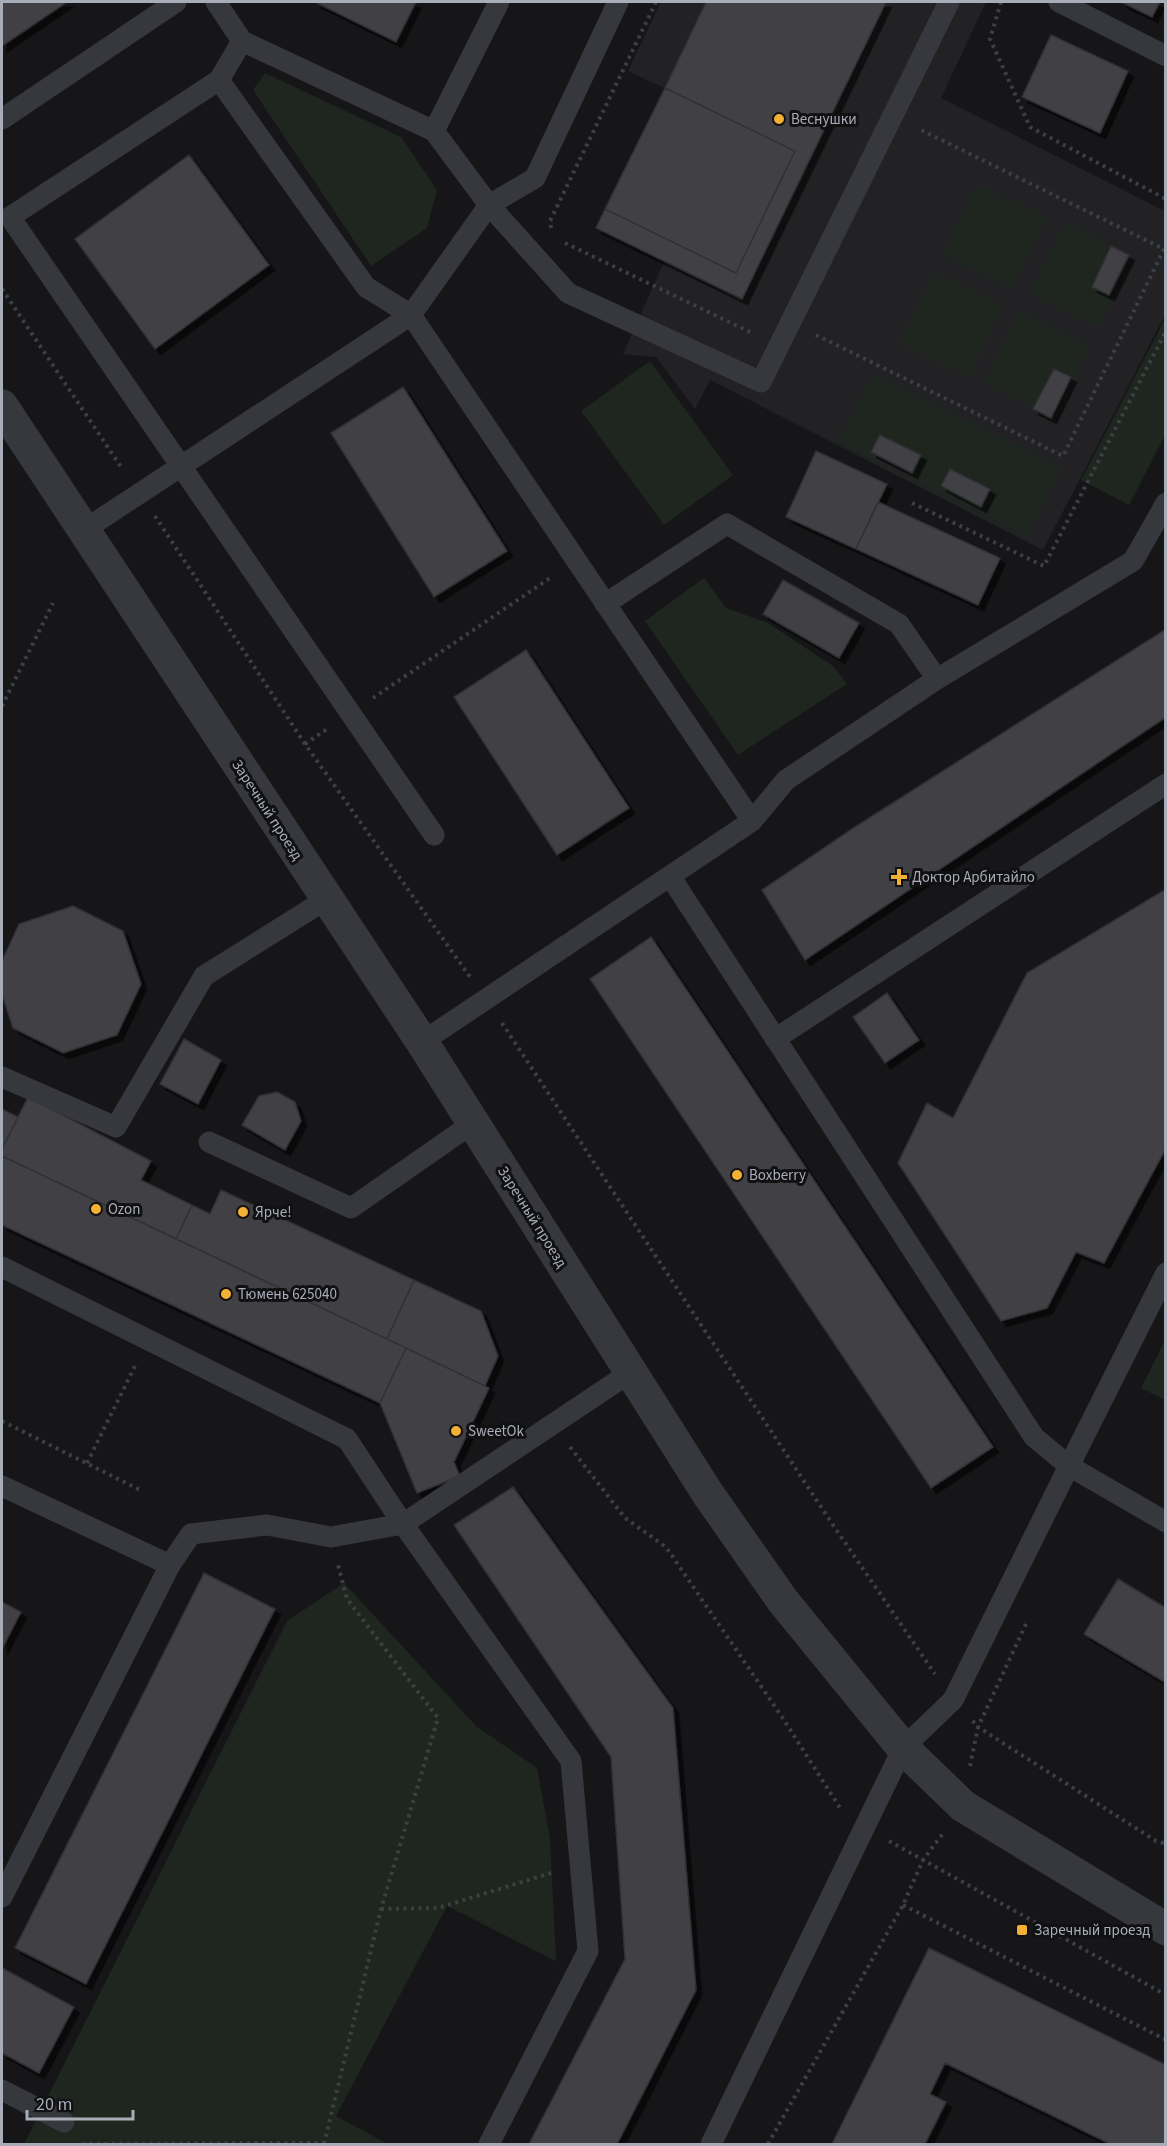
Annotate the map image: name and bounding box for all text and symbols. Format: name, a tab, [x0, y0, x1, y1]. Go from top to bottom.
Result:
place label: Веснушки	[791, 109, 857, 130]
marker: Веснушки	[772, 112, 786, 126]
street label: Заречный проезд	[227, 756, 307, 864]
place label: Доктор Арбитайло	[912, 867, 1035, 888]
marker: Доктор Арбитайло	[890, 868, 908, 886]
street label: Заречный проезд	[492, 1162, 572, 1272]
place label: Boxberry	[749, 1165, 806, 1186]
marker: Boxberry	[730, 1168, 744, 1182]
place label: Ozon	[108, 1199, 140, 1220]
marker: Ozon	[89, 1202, 103, 1216]
place label: Ярче!	[255, 1202, 292, 1223]
marker: Ярче!	[236, 1205, 250, 1219]
place label: Тюмень 625040	[238, 1284, 337, 1305]
marker: Тюмень 625040	[219, 1287, 233, 1301]
place label: SweetOk	[468, 1421, 525, 1442]
marker: SweetOk	[449, 1424, 463, 1438]
place label: Заречный проезд	[1034, 1920, 1150, 1941]
marker: Заречный проезд	[1015, 1923, 1029, 1937]
scale bar	[27, 2083, 134, 2121]
text: 20 m	[36, 2092, 72, 2117]

